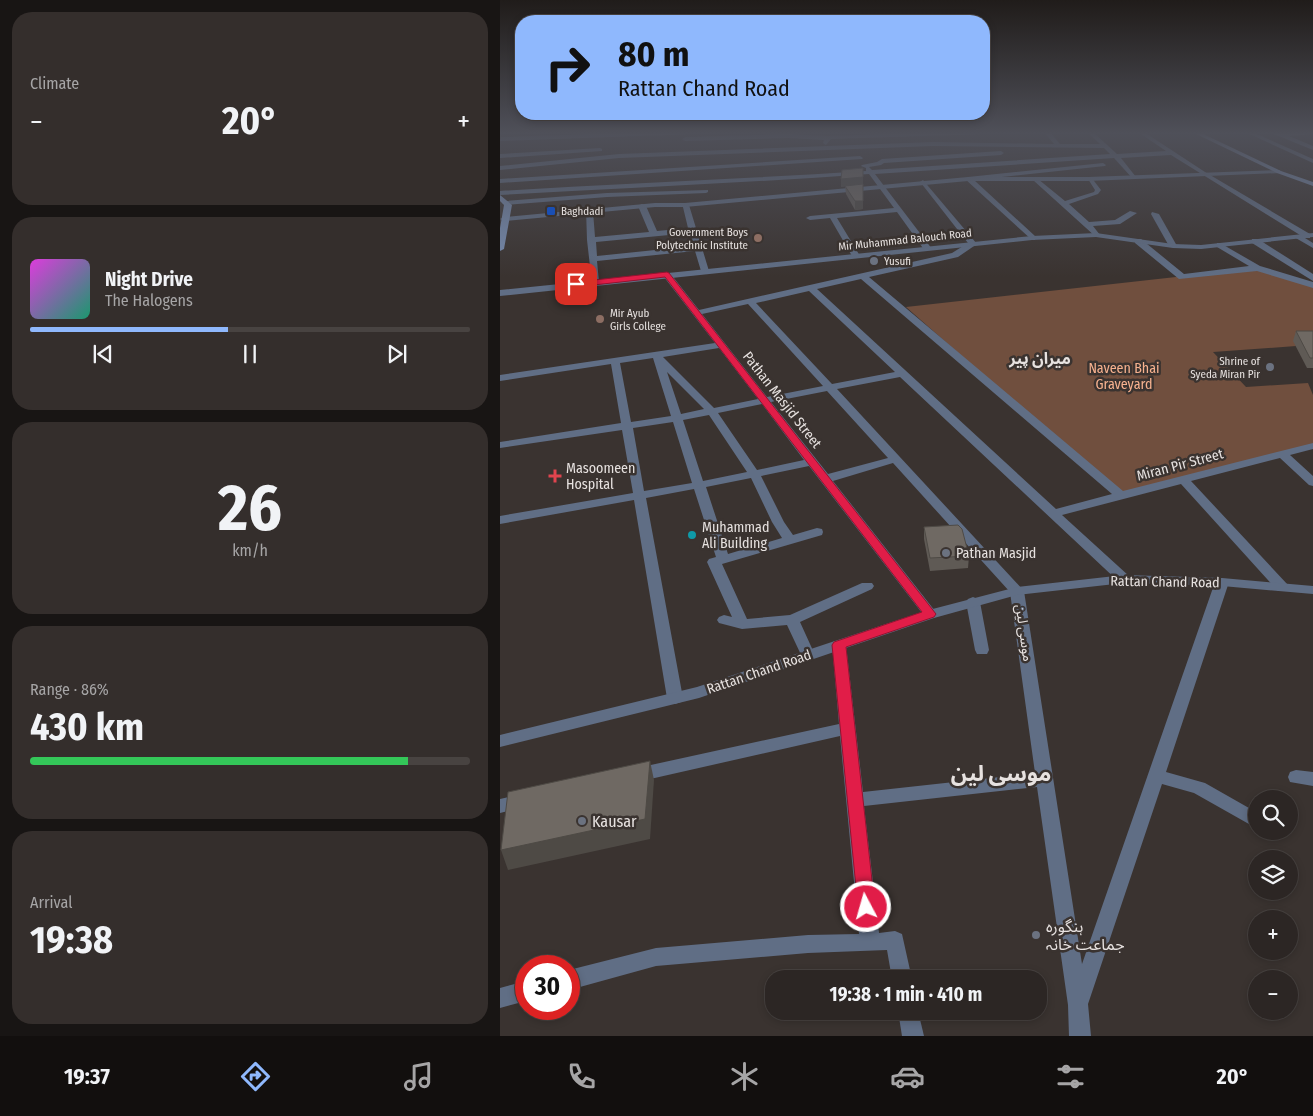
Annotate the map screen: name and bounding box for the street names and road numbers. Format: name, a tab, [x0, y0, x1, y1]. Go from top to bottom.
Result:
street label: Mir Muhammad Balouch Road	[838, 227, 972, 253]
street label: Pathan Masjid Street	[739, 348, 825, 452]
street label: Miran Pir Street	[1135, 445, 1226, 485]
street label: Rattan Chand Road	[1110, 573, 1220, 591]
street label: موسی لین	[1012, 603, 1036, 663]
street label: Rattan Chand Road	[705, 646, 813, 698]

